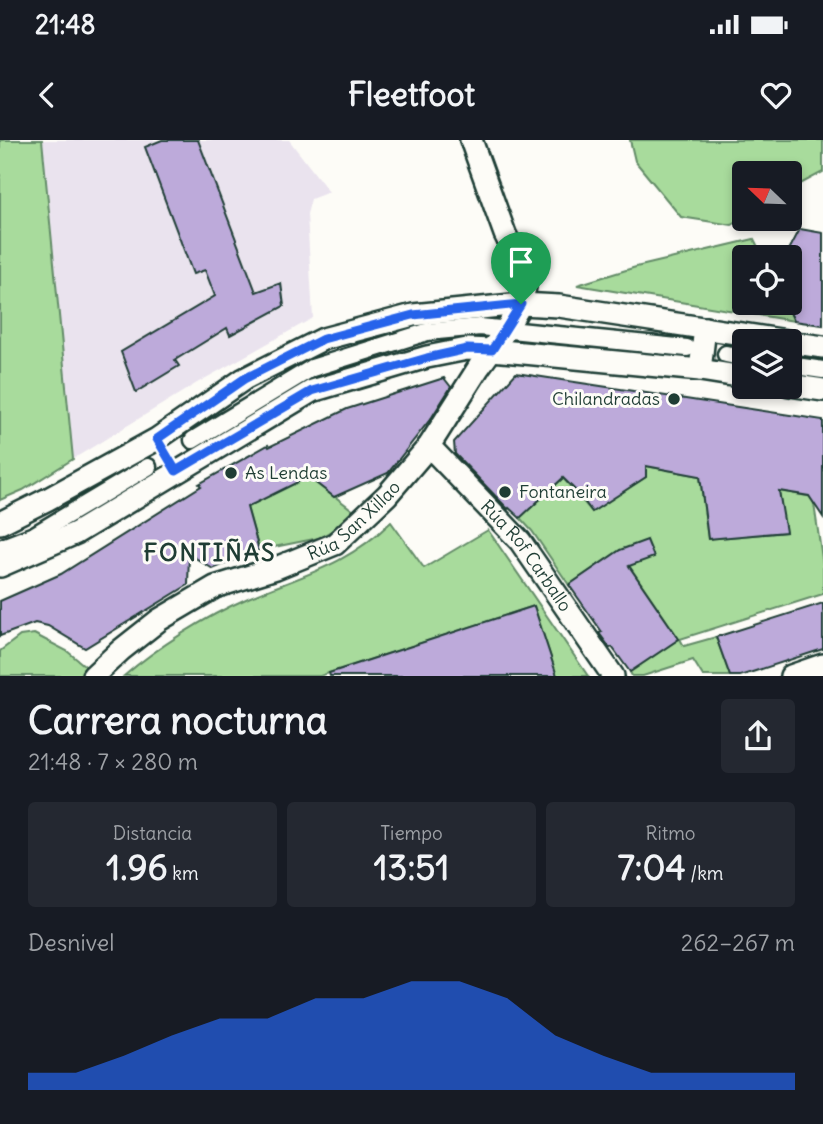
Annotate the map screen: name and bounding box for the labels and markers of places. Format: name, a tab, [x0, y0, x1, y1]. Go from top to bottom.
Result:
pin	[491, 232, 551, 304]
place label: Chilandradas	[552, 387, 660, 410]
marker: Chilandradas	[666, 391, 682, 407]
place label: As Lendas	[245, 461, 327, 484]
marker: As Lendas	[223, 465, 239, 481]
place label: Fontaneira	[519, 480, 607, 503]
marker: Fontaneira	[497, 484, 513, 500]

